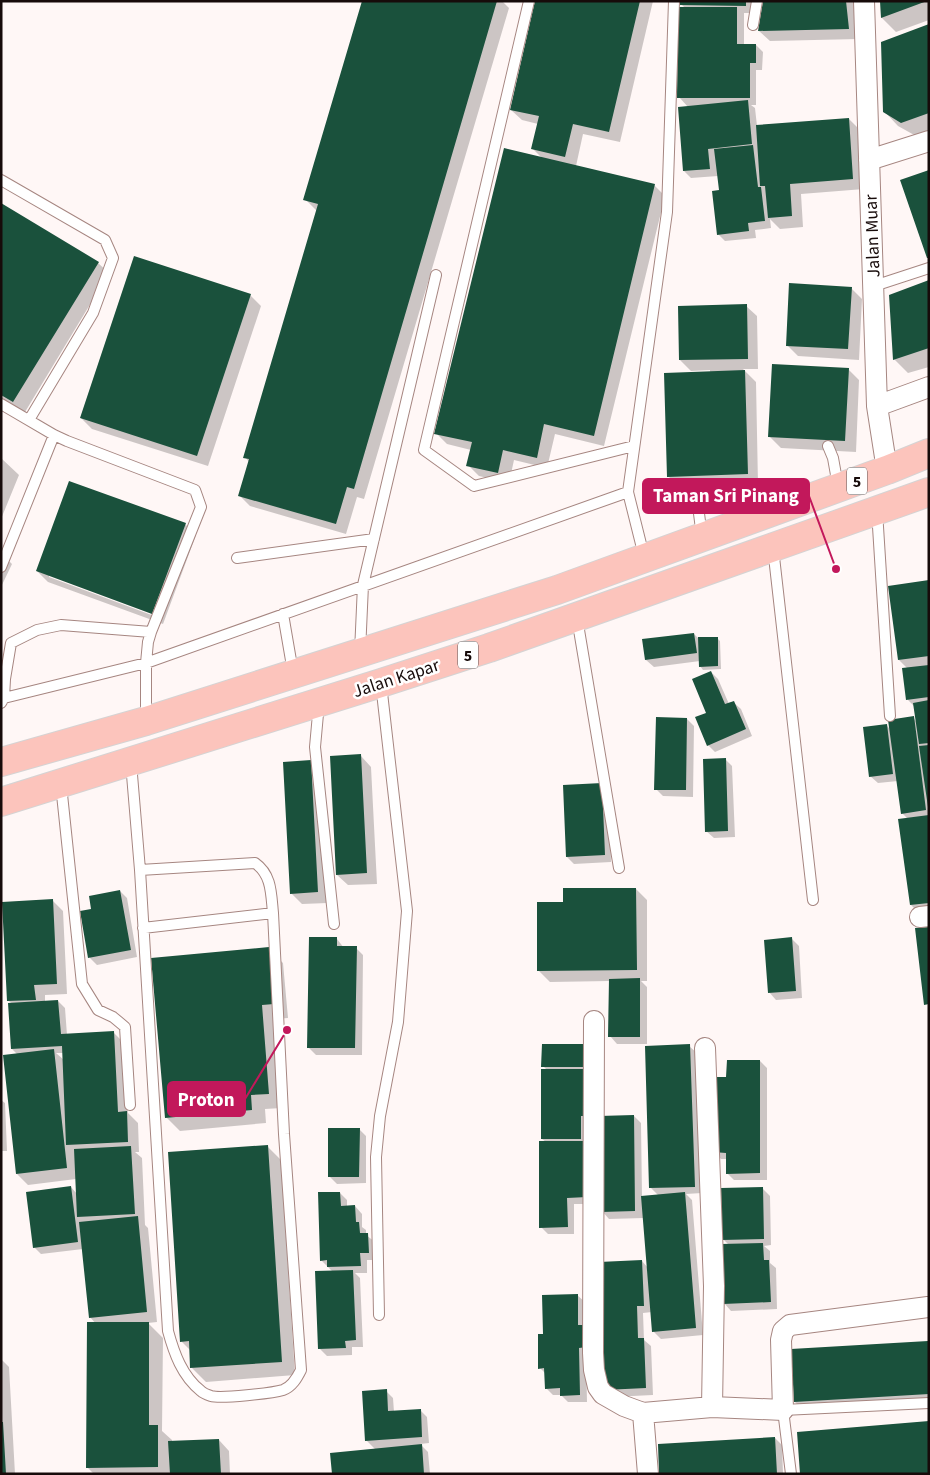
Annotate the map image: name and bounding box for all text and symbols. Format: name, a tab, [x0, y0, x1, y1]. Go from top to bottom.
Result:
street label: Jalan Muar	[859, 193, 886, 278]
road number: 5	[847, 468, 867, 494]
callout: Taman Sri Pinang	[643, 479, 809, 513]
text: Taman Sri Pinang	[653, 483, 799, 510]
road number: 5	[458, 642, 478, 668]
street label: Jalan Kapar	[350, 653, 443, 704]
callout: Proton	[168, 1082, 245, 1116]
text: Proton	[177, 1087, 235, 1114]

